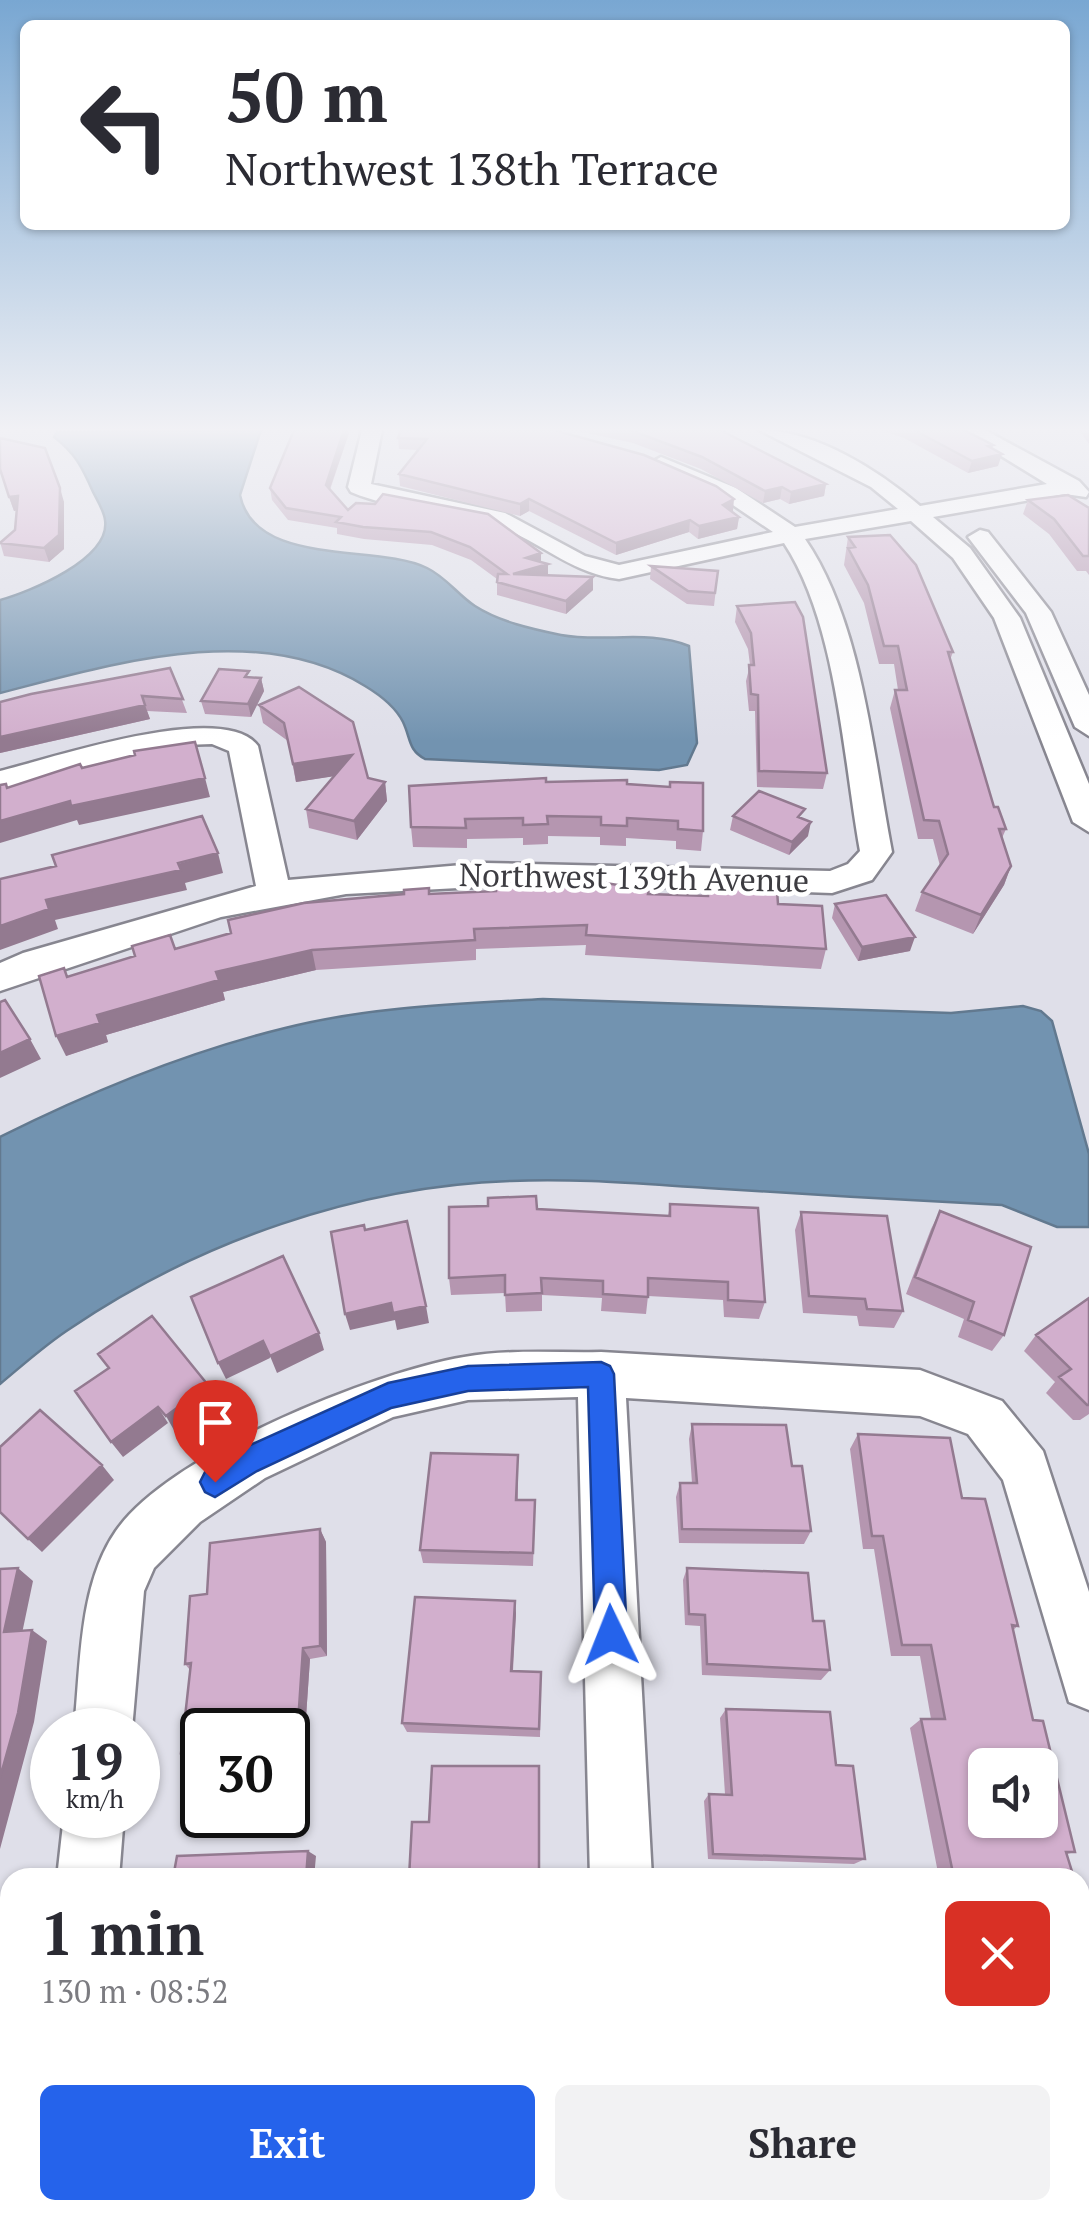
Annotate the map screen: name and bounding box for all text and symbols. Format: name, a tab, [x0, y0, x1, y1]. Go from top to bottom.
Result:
text: 50 m	[225, 49, 388, 142]
icon: left	[60, 60, 190, 190]
text: Northwest 138th Terrace	[225, 138, 719, 198]
street label: Northwest 139th Avenue	[459, 853, 810, 901]
pin	[173, 1380, 258, 1483]
icon: arrive	[188, 1395, 243, 1450]
position arrow	[559, 1583, 663, 1687]
speed limit sign: 30	[180, 1708, 310, 1838]
text: 19	[67, 1728, 123, 1794]
map controls	[968, 1748, 1058, 1838]
button: sound	[968, 1748, 1058, 1838]
text: km/h	[66, 1782, 124, 1815]
text: 1 min	[40, 1893, 204, 1972]
button: close	[945, 1901, 1050, 2006]
text: 130 m · 08:52	[40, 1970, 228, 2012]
button: Exit	[40, 2085, 535, 2200]
button: Share	[555, 2085, 1050, 2200]

